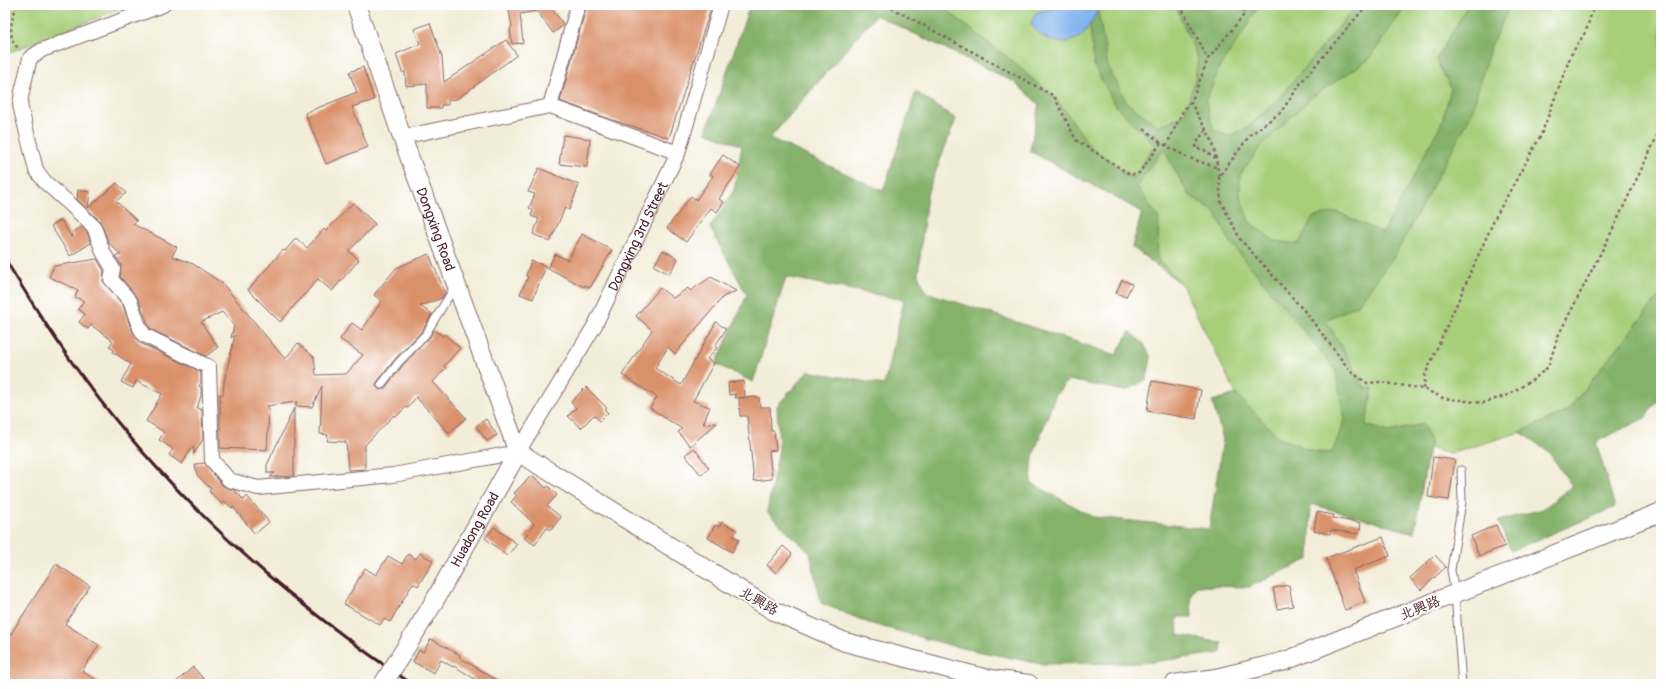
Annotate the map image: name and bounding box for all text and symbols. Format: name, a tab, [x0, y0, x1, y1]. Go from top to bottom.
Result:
street label: Dongxing 3rd Street	[604, 179, 671, 294]
street label: Dongxing Road	[413, 185, 459, 273]
street label: Huadong Road	[447, 489, 502, 570]
street label: 北興路	[737, 583, 781, 619]
street label: 北興路	[1397, 592, 1443, 624]

